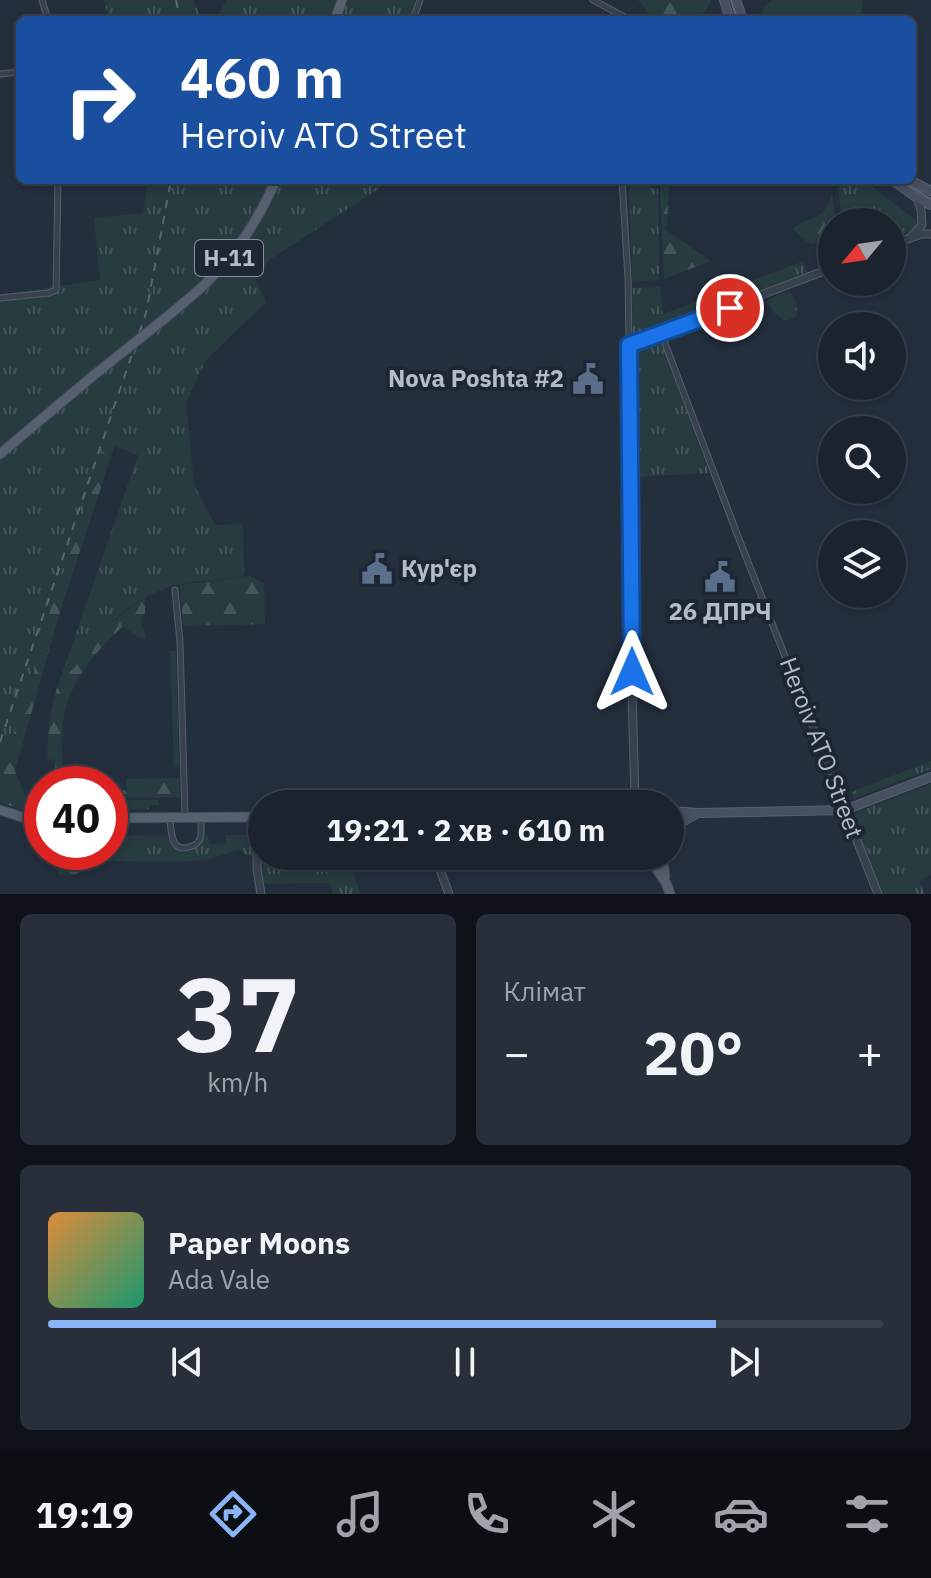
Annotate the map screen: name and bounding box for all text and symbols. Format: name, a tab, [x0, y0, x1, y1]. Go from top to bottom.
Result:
text: 460 m	[180, 41, 344, 113]
icon: right	[48, 48, 152, 152]
text: Heroiv ATO Street	[180, 111, 467, 158]
north arrow	[818, 208, 906, 296]
map controls	[818, 208, 906, 608]
road number: Н-11	[195, 240, 263, 276]
pin	[696, 274, 764, 342]
icon: arrive	[708, 286, 752, 330]
button: sound	[818, 312, 906, 400]
place label: Nova Poshta #2	[388, 362, 564, 394]
public building icon: Nova Poshta #2	[571, 362, 605, 396]
button: search	[818, 416, 906, 504]
button: layers	[818, 520, 906, 608]
public building icon: Кур'єр	[360, 552, 394, 586]
place label: Кур'єр	[401, 552, 477, 584]
public building icon: 26 ДПРЧ	[703, 560, 737, 594]
place label: 26 ДПРЧ	[668, 595, 772, 627]
position arrow	[590, 630, 674, 714]
street label: Heroiv ATO Street	[773, 653, 871, 843]
speed limit sign: 40	[24, 766, 128, 870]
text: 19:21 · 2 хв · 610 m	[327, 810, 605, 849]
text: 37	[175, 945, 300, 1081]
text: Клімат	[504, 974, 586, 1008]
text: 20°	[643, 1013, 743, 1092]
text: −	[504, 1024, 530, 1081]
text: +	[857, 1024, 883, 1081]
text: km/h	[207, 1065, 268, 1099]
text: Paper Moons	[168, 1223, 350, 1262]
text: Ada Vale	[168, 1262, 270, 1296]
icon: previous	[165, 1340, 209, 1384]
icon: pause	[443, 1340, 487, 1384]
icon: next	[722, 1340, 766, 1384]
icon: directions	[205, 1486, 261, 1542]
icon: music	[332, 1486, 388, 1542]
icon: phone	[459, 1486, 515, 1542]
icon: climate	[586, 1486, 642, 1542]
icon: car	[713, 1486, 769, 1542]
icon: filters	[839, 1486, 895, 1542]
text: 19:19	[35, 1491, 134, 1538]

